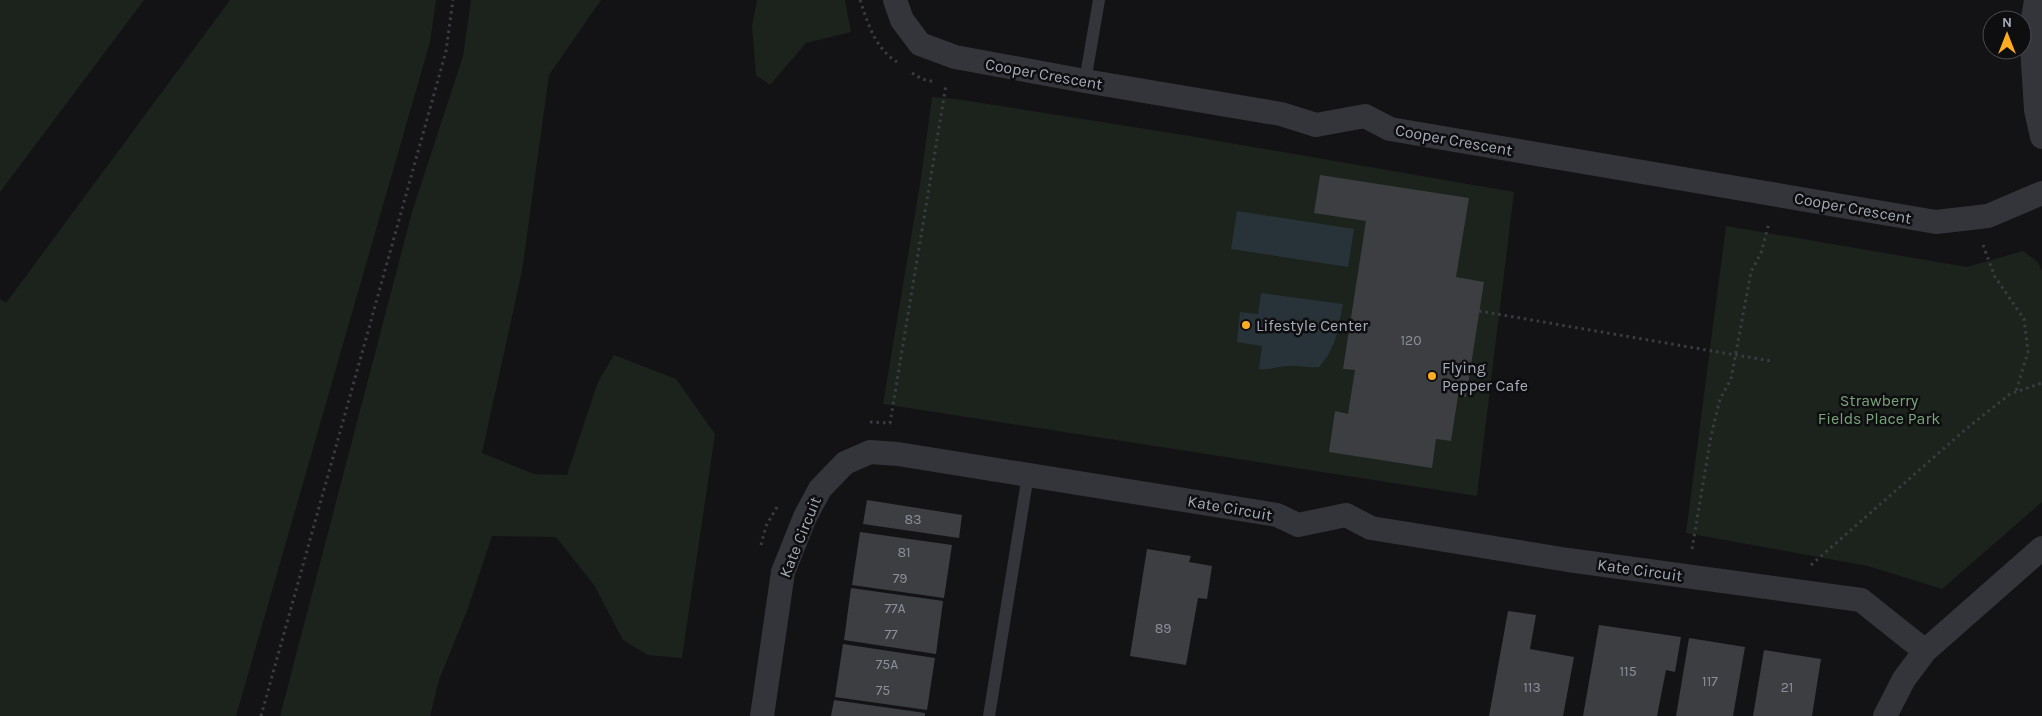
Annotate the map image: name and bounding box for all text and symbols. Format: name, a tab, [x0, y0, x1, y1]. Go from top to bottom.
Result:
north arrow	[1982, 10, 2032, 60]
text: N	[2002, 14, 2012, 31]
street label: Cooper Crescent	[984, 54, 1104, 94]
street label: Cooper Crescent	[1394, 120, 1514, 160]
street label: Cooper Crescent	[1793, 188, 1913, 228]
place label: Lifestyle Center	[1256, 316, 1368, 335]
marker: Lifestyle Center	[1240, 319, 1252, 331]
house number: 120	[1400, 332, 1422, 349]
place label: Flying Pepper Cafe	[1442, 358, 1528, 395]
marker: Flying Pepper Cafe	[1426, 370, 1438, 382]
park label: Strawberry Fields Place Park	[1818, 391, 1940, 428]
street label: Kate Circuit	[1186, 491, 1274, 525]
street label: Kate Circuit	[775, 494, 825, 580]
house number: 83	[905, 511, 921, 528]
house number: 81	[897, 544, 911, 561]
street label: Kate Circuit	[1596, 555, 1684, 585]
house number: 79	[893, 570, 907, 587]
house number: 77A	[884, 600, 906, 617]
house number: 89	[1155, 620, 1171, 637]
house number: 77	[884, 626, 898, 643]
house number: 75A	[876, 656, 898, 673]
house number: 115	[1619, 663, 1637, 680]
house number: 117	[1702, 673, 1718, 690]
house number: 113	[1523, 679, 1541, 696]
house number: 21	[1781, 679, 1793, 696]
house number: 75	[876, 682, 890, 699]

